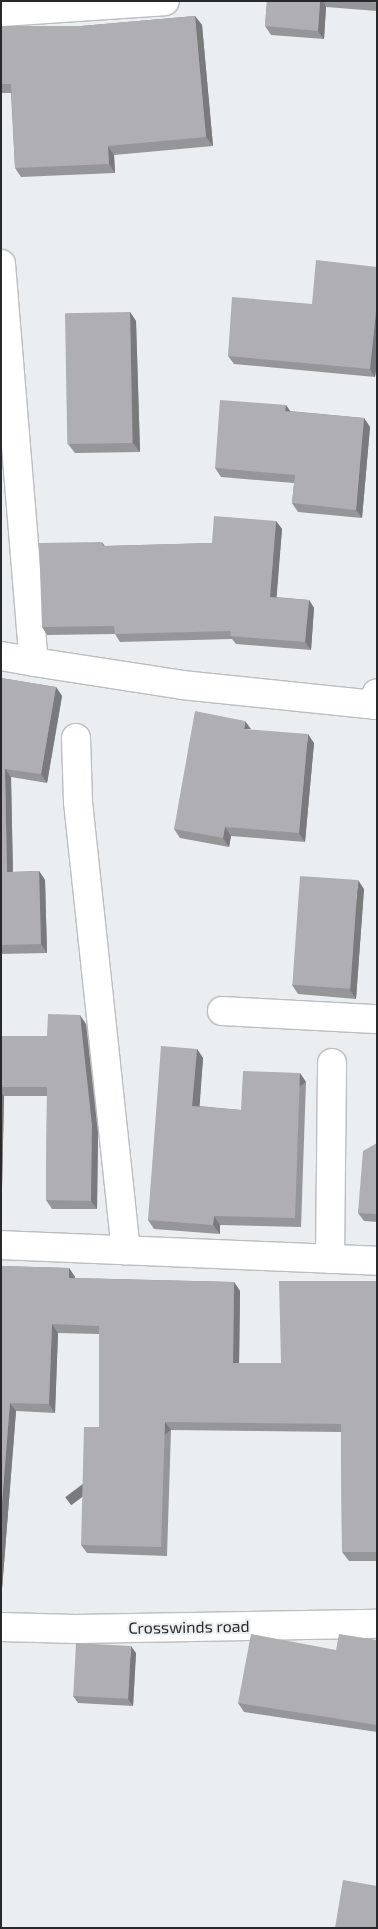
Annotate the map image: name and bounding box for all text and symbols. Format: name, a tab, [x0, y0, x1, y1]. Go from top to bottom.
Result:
street label: Crosswinds road	[128, 1616, 250, 1638]

